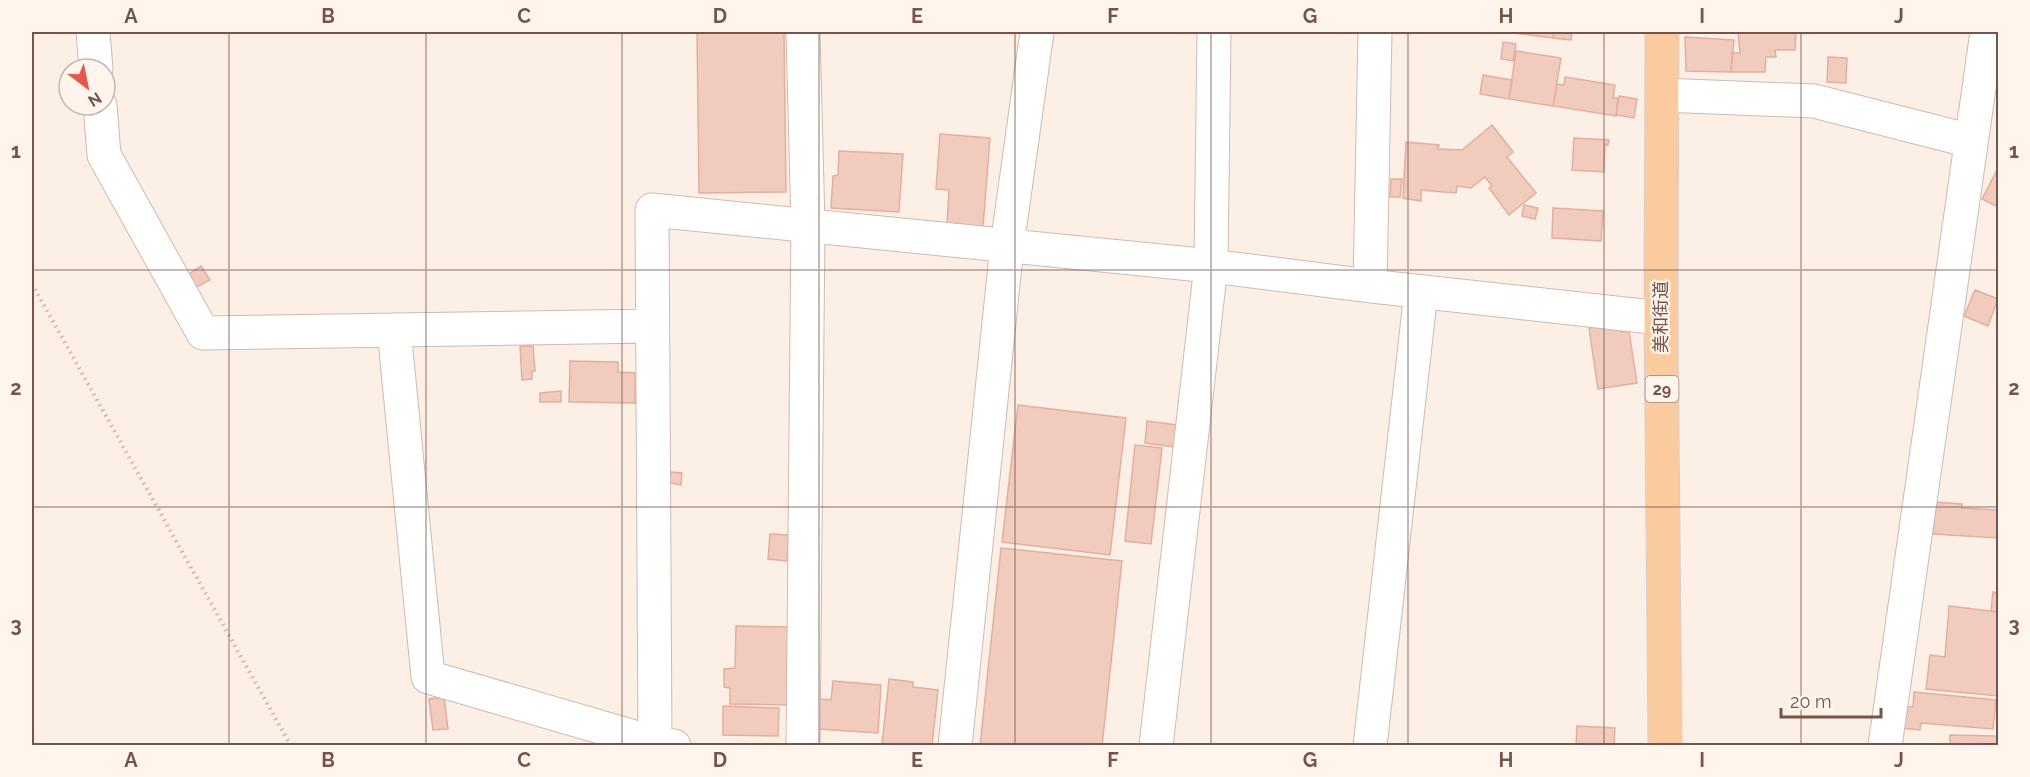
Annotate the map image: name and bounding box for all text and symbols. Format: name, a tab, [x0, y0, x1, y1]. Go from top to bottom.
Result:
text: A	[124, 4, 138, 28]
text: B	[321, 4, 335, 28]
text: C	[517, 4, 531, 28]
text: D	[713, 4, 727, 28]
text: E	[911, 4, 923, 28]
text: F	[1107, 4, 1119, 28]
text: G	[1303, 4, 1317, 28]
text: H	[1499, 4, 1513, 28]
text: I	[1699, 4, 1705, 28]
text: J	[1894, 4, 1904, 28]
north arrow	[57, 57, 117, 117]
text: N	[84, 88, 105, 111]
text: 1	[11, 139, 21, 163]
text: 1	[2009, 139, 2019, 163]
street label: 美和街道	[1650, 281, 1671, 353]
text: 2	[10, 376, 22, 400]
road number: 29	[1646, 376, 1678, 402]
text: 2	[2008, 376, 2020, 400]
text: 3	[10, 613, 22, 637]
text: 3	[2008, 613, 2020, 637]
scale bar	[1781, 681, 1882, 719]
text: 20 m	[1790, 691, 1832, 712]
text: A	[124, 748, 138, 772]
text: B	[321, 748, 335, 772]
text: C	[517, 748, 531, 772]
text: D	[713, 748, 727, 772]
text: E	[911, 748, 923, 772]
text: F	[1107, 748, 1119, 772]
text: G	[1303, 748, 1317, 772]
text: H	[1499, 748, 1513, 772]
text: I	[1699, 748, 1705, 772]
text: J	[1894, 748, 1904, 772]

